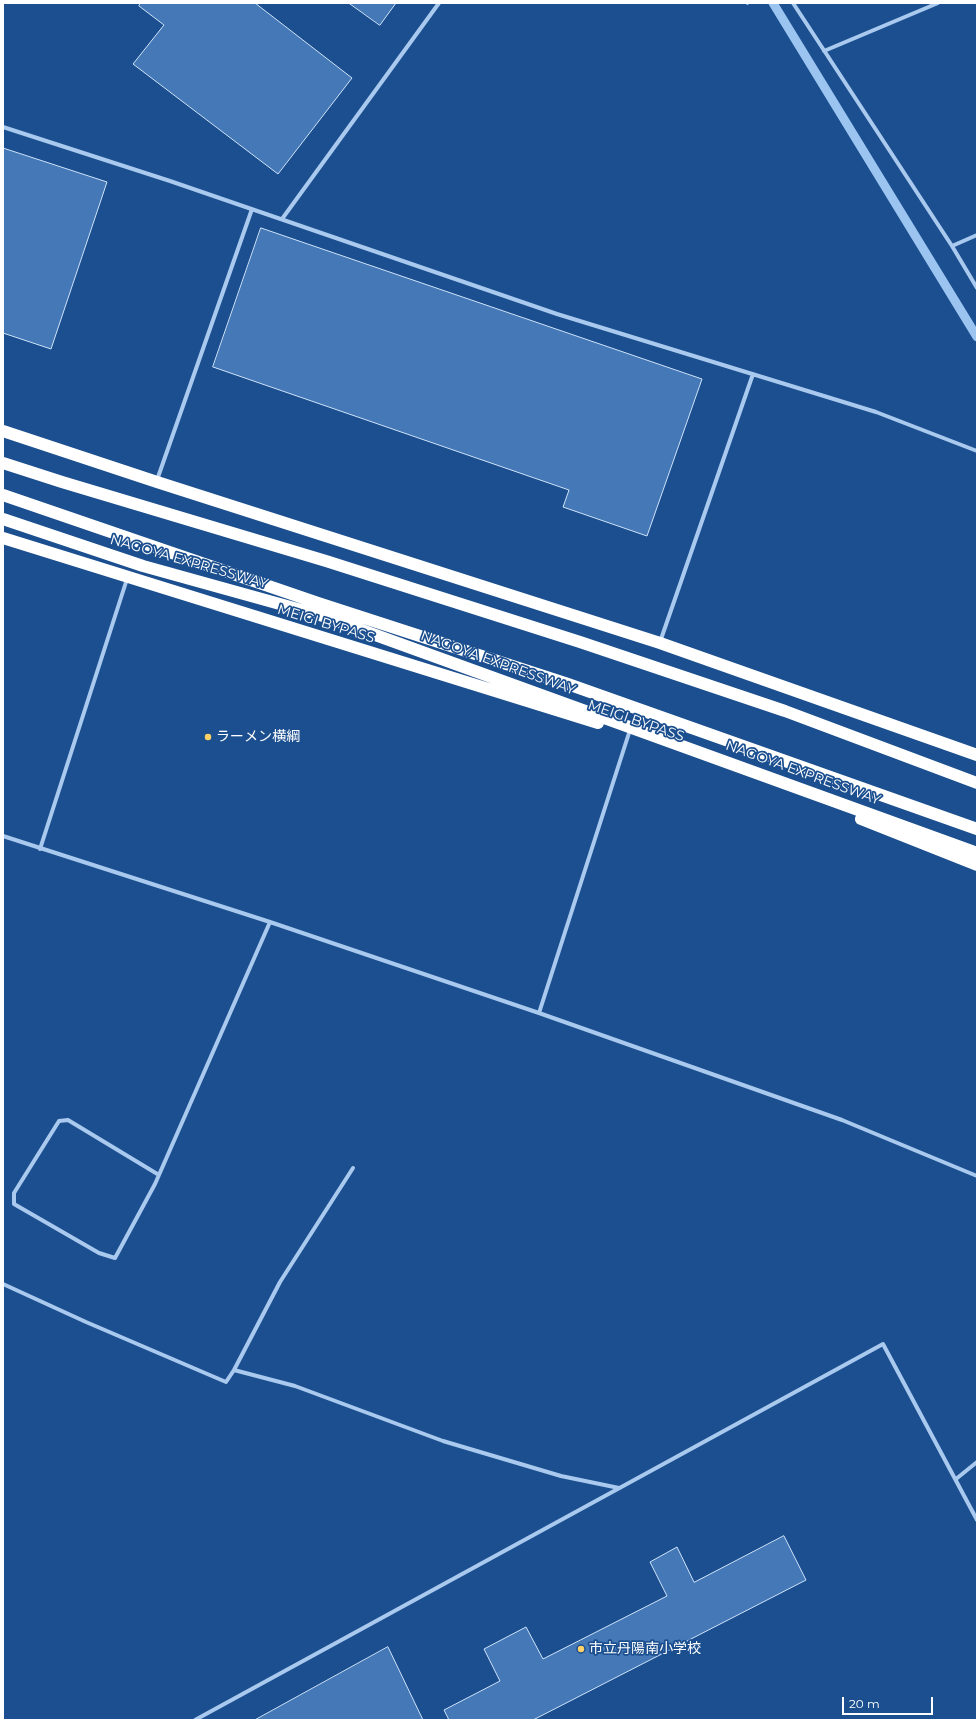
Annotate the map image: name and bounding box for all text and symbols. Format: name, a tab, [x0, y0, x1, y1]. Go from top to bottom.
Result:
street label: NAGOYA EXPRESSWAY	[108, 531, 270, 593]
street label: MEIGI BYPASS	[275, 601, 377, 647]
street label: NAGOYA EXPRESSWAY	[418, 627, 578, 699]
street label: MEIGI BYPASS	[586, 697, 686, 745]
place label: ラーメン横綱	[216, 729, 300, 745]
marker: ラーメン横綱	[203, 732, 213, 742]
street label: NAGOYA EXPRESSWAY	[723, 737, 883, 809]
place label: 市立丹陽南小学校	[589, 1641, 701, 1657]
marker: 市立丹陽南小学校	[576, 1644, 586, 1654]
scale bar	[844, 1689, 935, 1715]
text: 20 m	[849, 1696, 880, 1711]

